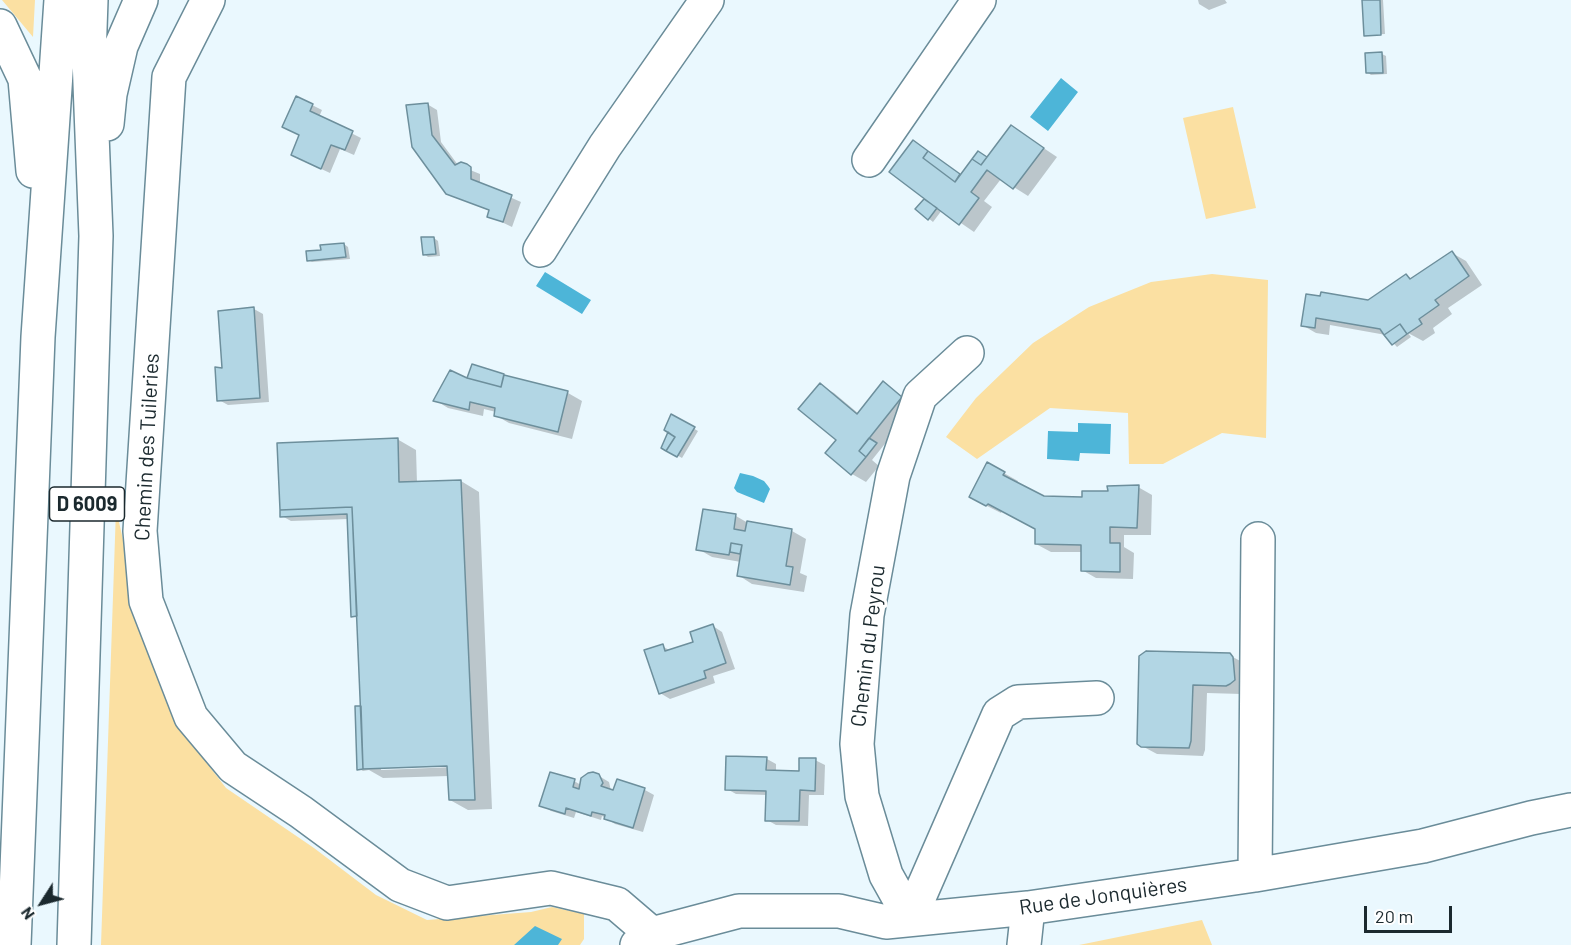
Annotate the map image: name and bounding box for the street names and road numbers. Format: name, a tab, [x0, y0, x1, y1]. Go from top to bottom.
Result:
street label: Chemin des Tuileries	[130, 353, 164, 541]
road number: D 6009	[50, 487, 124, 521]
street label: Chemin du Peyrou	[846, 563, 890, 729]
street label: Rue de Jonquières	[1017, 872, 1189, 920]

